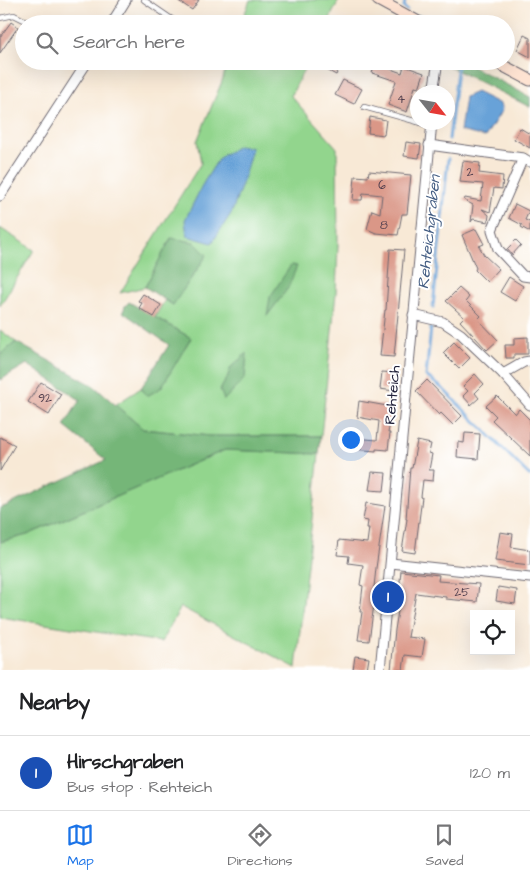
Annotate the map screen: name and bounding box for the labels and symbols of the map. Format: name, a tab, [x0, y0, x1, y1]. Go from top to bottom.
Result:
north arrow	[410, 85, 455, 130]
house number: 4	[397, 91, 405, 108]
house number: 2	[467, 164, 474, 181]
water label: Rehteichgraben	[412, 172, 447, 290]
house number: 6	[378, 177, 386, 194]
house number: 8	[380, 217, 388, 234]
street label: Rehteich	[379, 364, 406, 426]
house number: 92	[38, 390, 52, 407]
your location	[338, 427, 364, 453]
pin: 1	[372, 578, 404, 616]
house number: 25	[454, 584, 470, 601]

